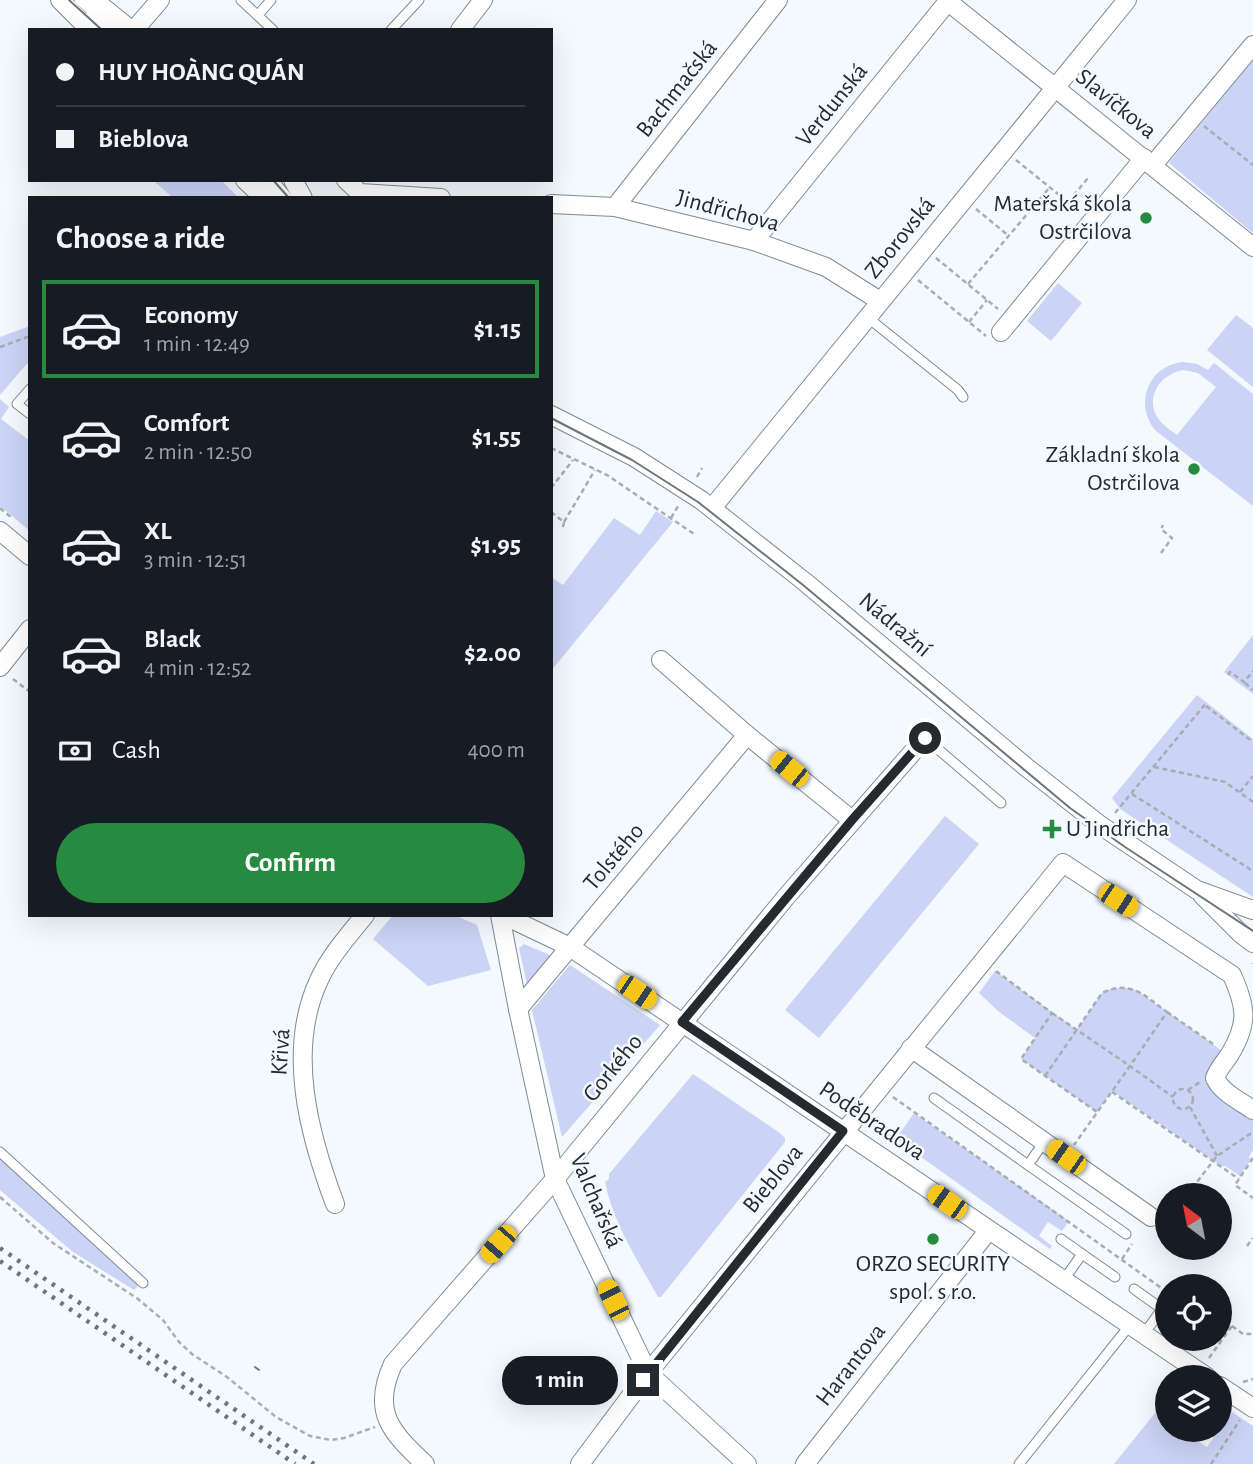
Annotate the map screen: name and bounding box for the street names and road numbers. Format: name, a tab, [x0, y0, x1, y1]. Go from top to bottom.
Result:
street label: Bachmačská	[632, 36, 722, 142]
street label: Verdunská	[792, 59, 872, 151]
street label: Slavíčkova	[1071, 65, 1161, 143]
street label: Jindřichova	[674, 186, 782, 236]
street label: Zborovská	[860, 193, 940, 283]
street label: Nádražní	[854, 588, 936, 662]
street label: Tolstého	[579, 819, 649, 895]
street label: Křivá	[267, 1028, 295, 1076]
street label: Gorkého	[579, 1030, 647, 1106]
street label: Poděbradova	[815, 1077, 929, 1165]
street label: Bieblova	[738, 1140, 808, 1218]
street label: Valchařská	[565, 1150, 627, 1252]
street label: Harantova	[812, 1319, 890, 1411]

